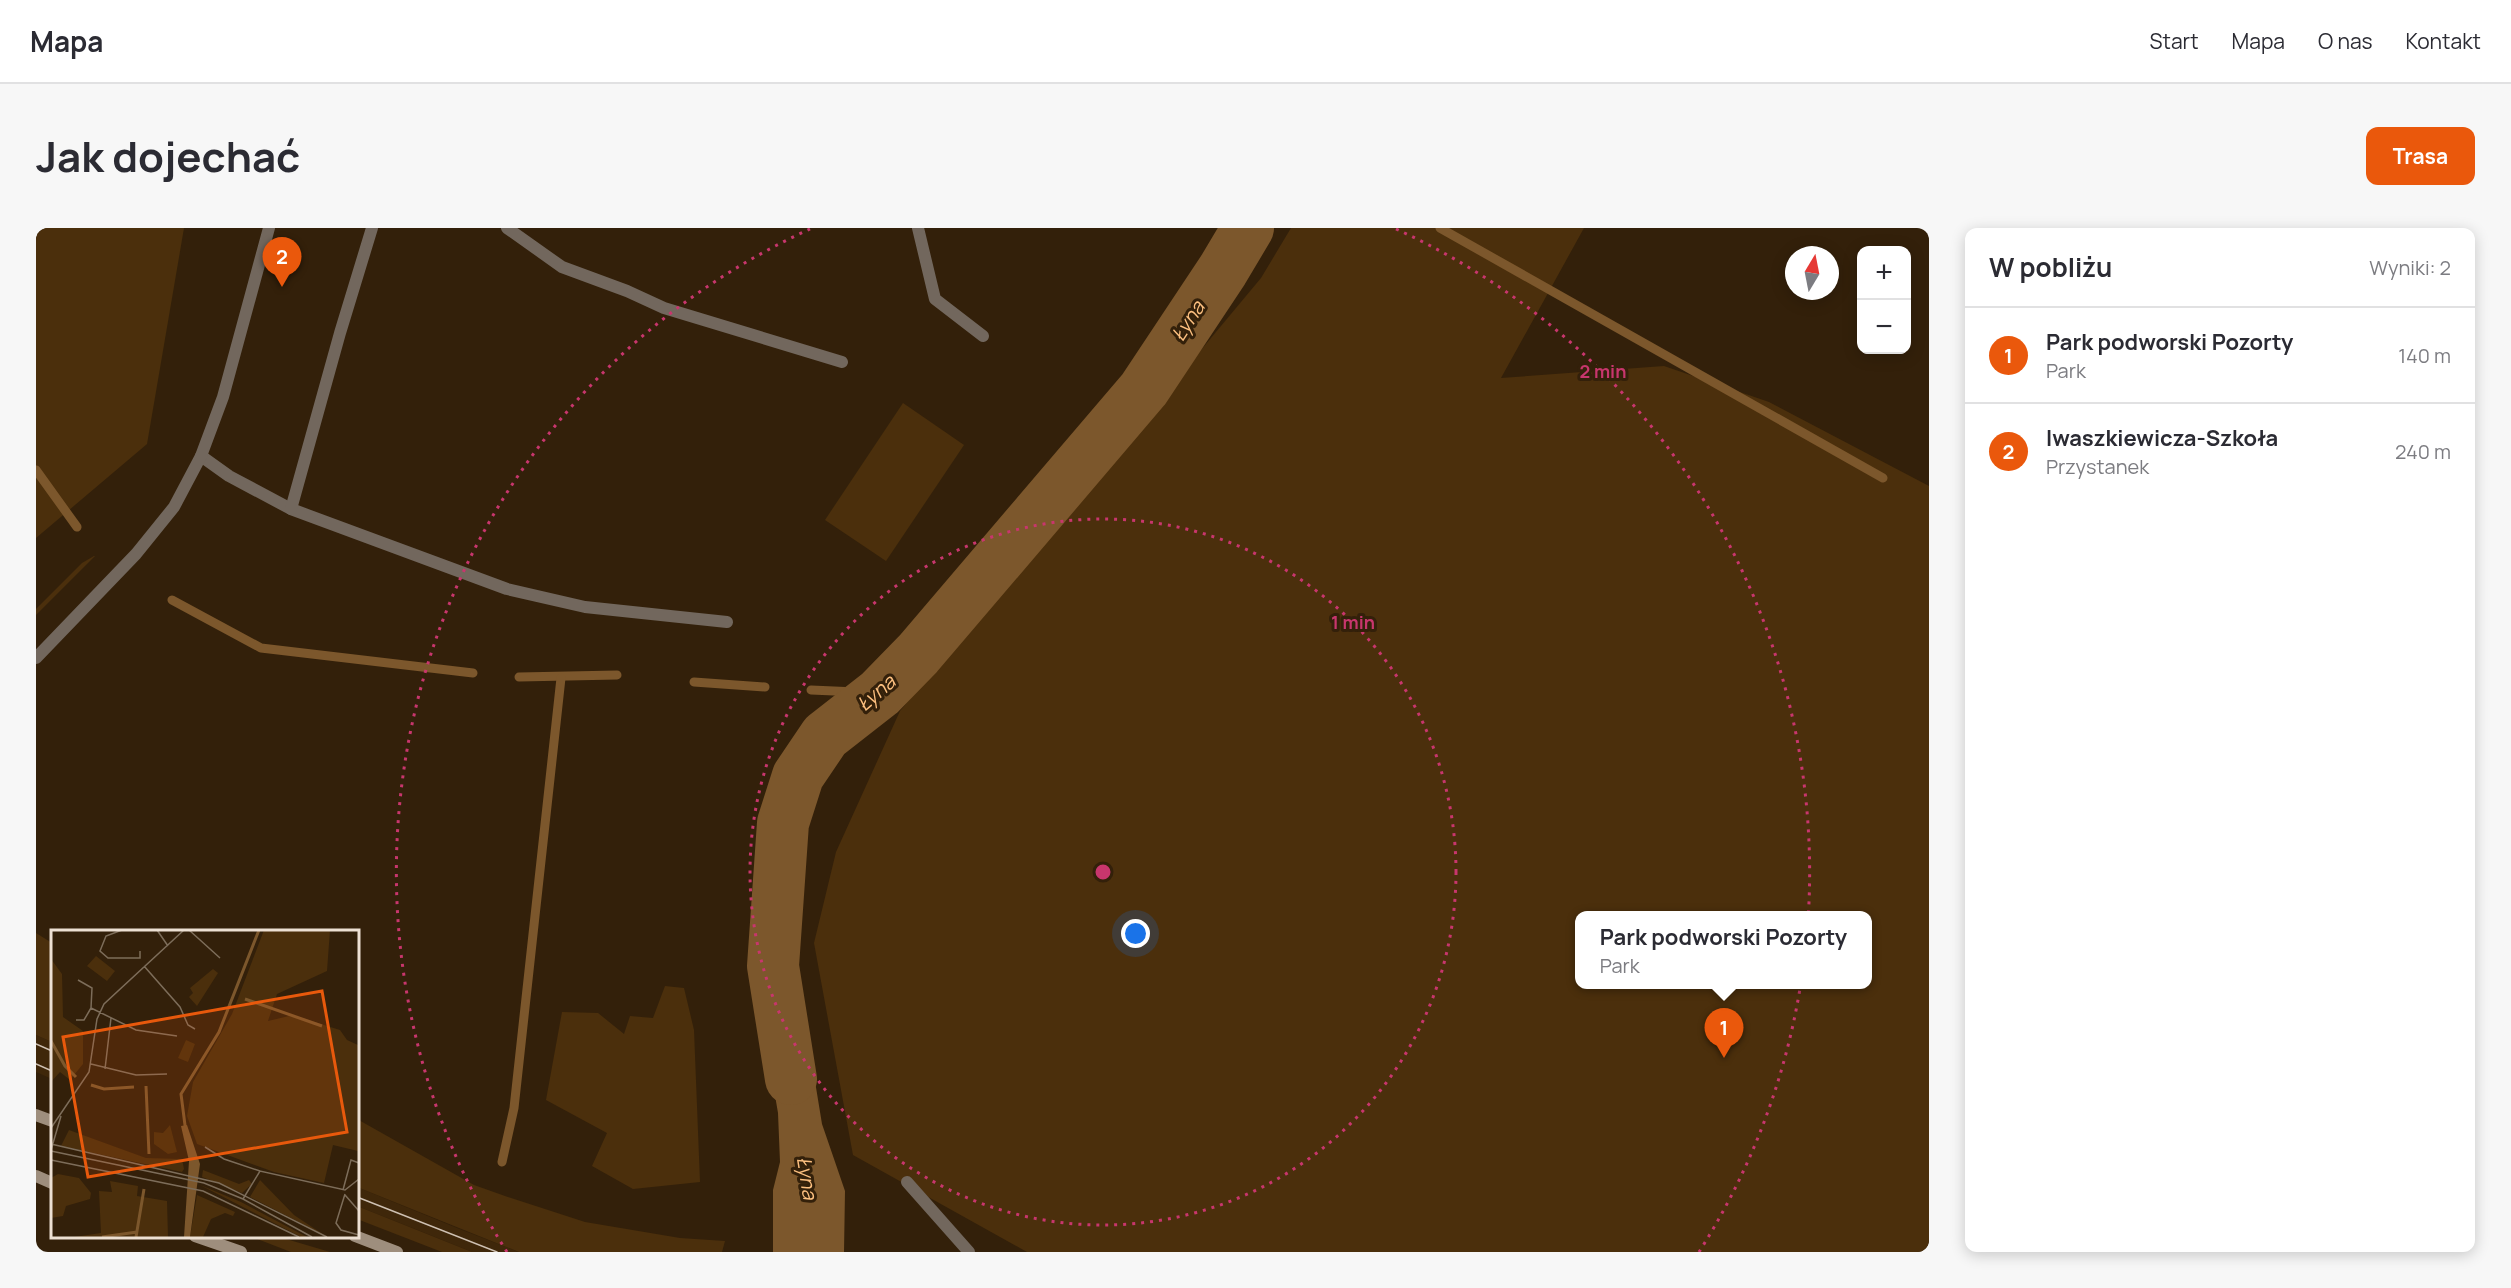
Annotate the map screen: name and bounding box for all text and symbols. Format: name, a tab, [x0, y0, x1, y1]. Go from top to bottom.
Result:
text: Mapa	[30, 22, 103, 60]
text: Start	[2150, 27, 2199, 55]
text: Mapa	[2232, 27, 2285, 55]
text: O nas	[2318, 27, 2373, 55]
text: Kontakt	[2406, 27, 2481, 55]
text: Jak dojechać	[36, 127, 300, 185]
button: Trasa	[2366, 127, 2475, 185]
pin: 2	[262, 238, 302, 287]
north arrow	[1785, 246, 1839, 300]
map controls	[1857, 246, 1911, 354]
button: +	[1857, 246, 1911, 300]
text: W pobliżu	[1989, 249, 2112, 285]
text: Wyniki: 2	[2369, 254, 2451, 281]
water label: Łyna	[1165, 295, 1211, 346]
button: −	[1857, 300, 1911, 354]
text: Park podworski Pozorty	[2046, 327, 2293, 357]
text: 1	[2004, 342, 2013, 369]
text: 140 m	[2398, 342, 2451, 369]
text: Park	[2046, 357, 2086, 384]
text: 2 min	[1580, 359, 1626, 383]
text: Iwaszkiewicza-Szkoła	[2046, 423, 2278, 453]
text: 2	[2003, 438, 2014, 465]
text: 240 m	[2395, 438, 2451, 465]
text: Przystanek	[2046, 453, 2149, 480]
text: 1 min	[1331, 610, 1375, 634]
water label: Łyna	[851, 668, 901, 717]
centre of rings	[1093, 862, 1113, 882]
popup	[1575, 911, 1872, 989]
your location	[1121, 919, 1150, 948]
text: Park podworski Pozorty	[1600, 922, 1847, 952]
inset map	[51, 930, 358, 1237]
text: Park	[1600, 952, 1640, 979]
pin: 1	[1704, 1008, 1744, 1058]
water label: Łyna	[791, 1155, 824, 1202]

